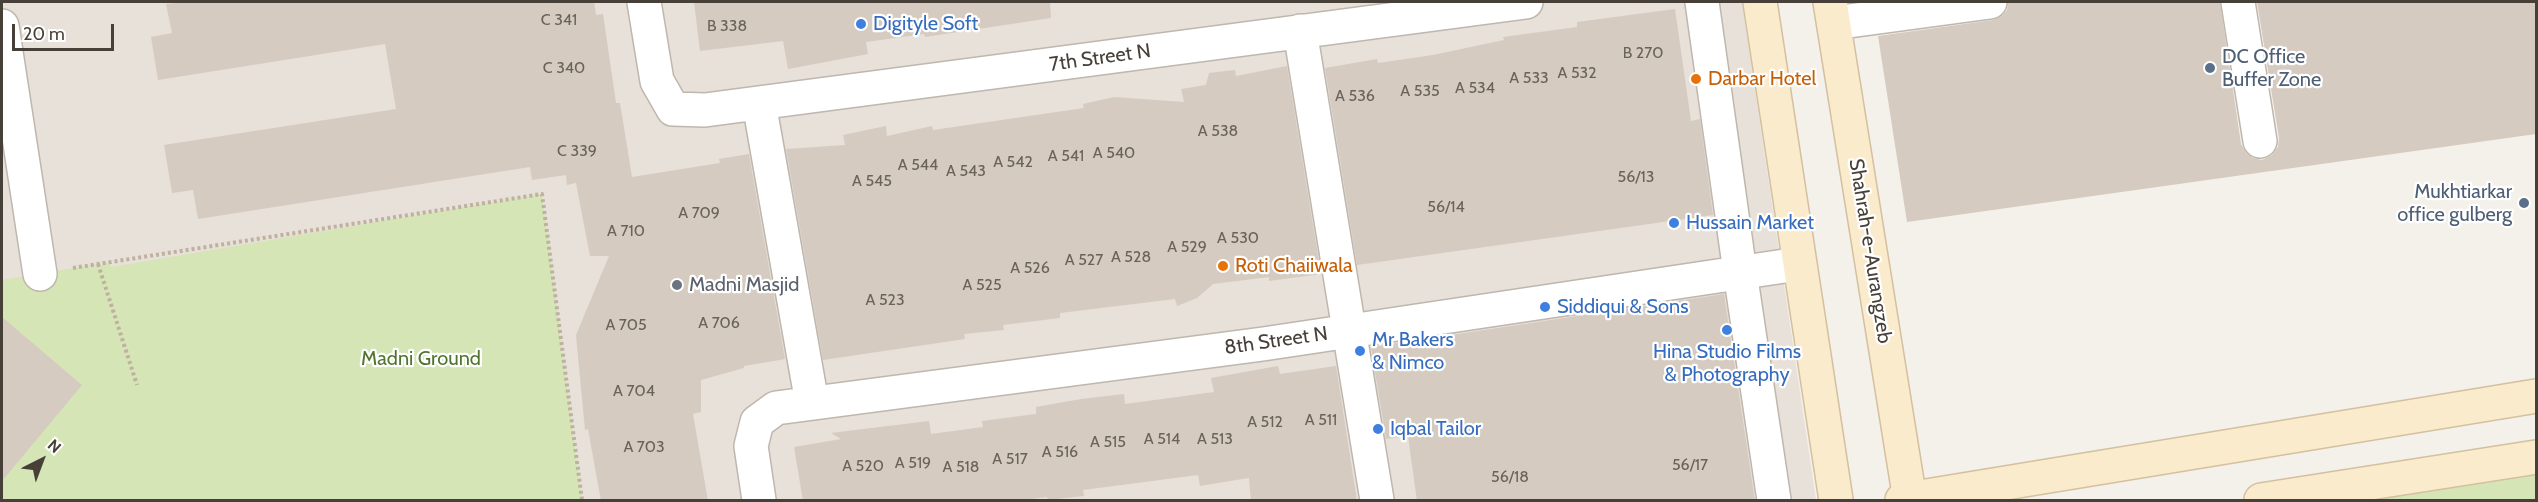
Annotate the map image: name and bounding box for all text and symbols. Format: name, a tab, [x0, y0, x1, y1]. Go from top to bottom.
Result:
house number: C 341	[541, 10, 577, 30]
scale bar	[15, 12, 117, 50]
place label: Digityle Soft	[873, 12, 978, 36]
house number: B 338	[707, 16, 747, 36]
marker: Digityle Soft	[854, 17, 868, 31]
text: 20 m	[23, 23, 65, 45]
street label: 7th Street N	[1048, 39, 1152, 77]
house number: B 270	[1623, 43, 1663, 63]
place label: DC Office Buffer Zone	[2222, 45, 2321, 92]
house number: C 340	[543, 58, 585, 78]
marker: DC Office Buffer Zone	[2203, 61, 2217, 75]
house number: A 532	[1557, 63, 1597, 83]
place label: Darbar Hotel	[1708, 67, 1816, 91]
house number: A 533	[1509, 68, 1549, 88]
marker: Darbar Hotel	[1689, 72, 1703, 86]
house number: A 534	[1455, 78, 1495, 98]
house number: A 535	[1400, 81, 1440, 101]
house number: A 536	[1335, 86, 1375, 106]
house number: A 538	[1198, 121, 1238, 141]
house number: C 339	[557, 141, 597, 161]
house number: A 540	[1093, 143, 1135, 163]
house number: A 541	[1048, 146, 1084, 166]
house number: A 542	[993, 152, 1033, 172]
house number: A 544	[898, 155, 938, 175]
street label: Shahrah-e-Aurangzeb	[1844, 157, 1896, 345]
house number: A 543	[946, 161, 986, 181]
house number: 56/13	[1618, 167, 1654, 187]
house number: A 545	[852, 171, 892, 191]
place label: Mukhtiarkar office gulberg	[2397, 180, 2512, 227]
marker: Mukhtiarkar office gulberg	[2517, 196, 2531, 210]
house number: 56/14	[1427, 197, 1465, 217]
house number: A 709	[678, 203, 720, 223]
place label: Hussain Market	[1686, 211, 1814, 235]
marker: Hussain Market	[1667, 216, 1681, 230]
house number: A 710	[607, 221, 645, 241]
house number: A 530	[1217, 228, 1259, 248]
house number: A 529	[1167, 237, 1207, 257]
house number: A 528	[1111, 247, 1151, 267]
house number: A 527	[1065, 250, 1103, 270]
place label: Roti Chaiiwala	[1235, 254, 1353, 278]
house number: A 526	[1010, 258, 1050, 278]
marker: Roti Chaiiwala	[1216, 259, 1230, 273]
place label: Madni Masjid	[689, 273, 799, 297]
house number: A 525	[962, 275, 1002, 295]
marker: Madni Masjid	[670, 278, 684, 292]
house number: A 523	[865, 290, 905, 310]
place label: Siddiqui & Sons	[1557, 295, 1688, 319]
marker: Siddiqui & Sons	[1538, 300, 1552, 314]
house number: A 706	[698, 313, 740, 333]
house number: A 705	[605, 315, 647, 335]
street label: 8th Street N	[1223, 322, 1329, 360]
marker: Hina Studio Films & Photography	[1720, 323, 1734, 337]
place label: Mr Bakers & Nimco	[1372, 328, 1454, 375]
place label: Hina Studio Films & Photography	[1653, 340, 1801, 387]
marker: Mr Bakers & Nimco	[1353, 344, 1367, 358]
park label: Madni Ground	[361, 347, 481, 371]
house number: A 704	[613, 381, 655, 401]
house number: A 511	[1305, 410, 1337, 430]
house number: A 512	[1247, 412, 1283, 432]
place label: Iqbal Tailor	[1390, 417, 1481, 441]
marker: Iqbal Tailor	[1371, 422, 1385, 436]
house number: A 514	[1144, 429, 1180, 449]
house number: A 513	[1197, 429, 1233, 449]
north arrow	[12, 430, 72, 490]
house number: A 515	[1090, 432, 1126, 452]
text: N	[44, 435, 65, 457]
house number: A 703	[623, 437, 665, 457]
house number: A 516	[1042, 442, 1078, 462]
house number: A 517	[992, 449, 1028, 469]
house number: A 519	[895, 453, 931, 473]
house number: 56/17	[1672, 455, 1708, 475]
house number: A 520	[842, 456, 884, 476]
house number: A 518	[942, 457, 980, 477]
house number: 56/18	[1491, 467, 1529, 487]

